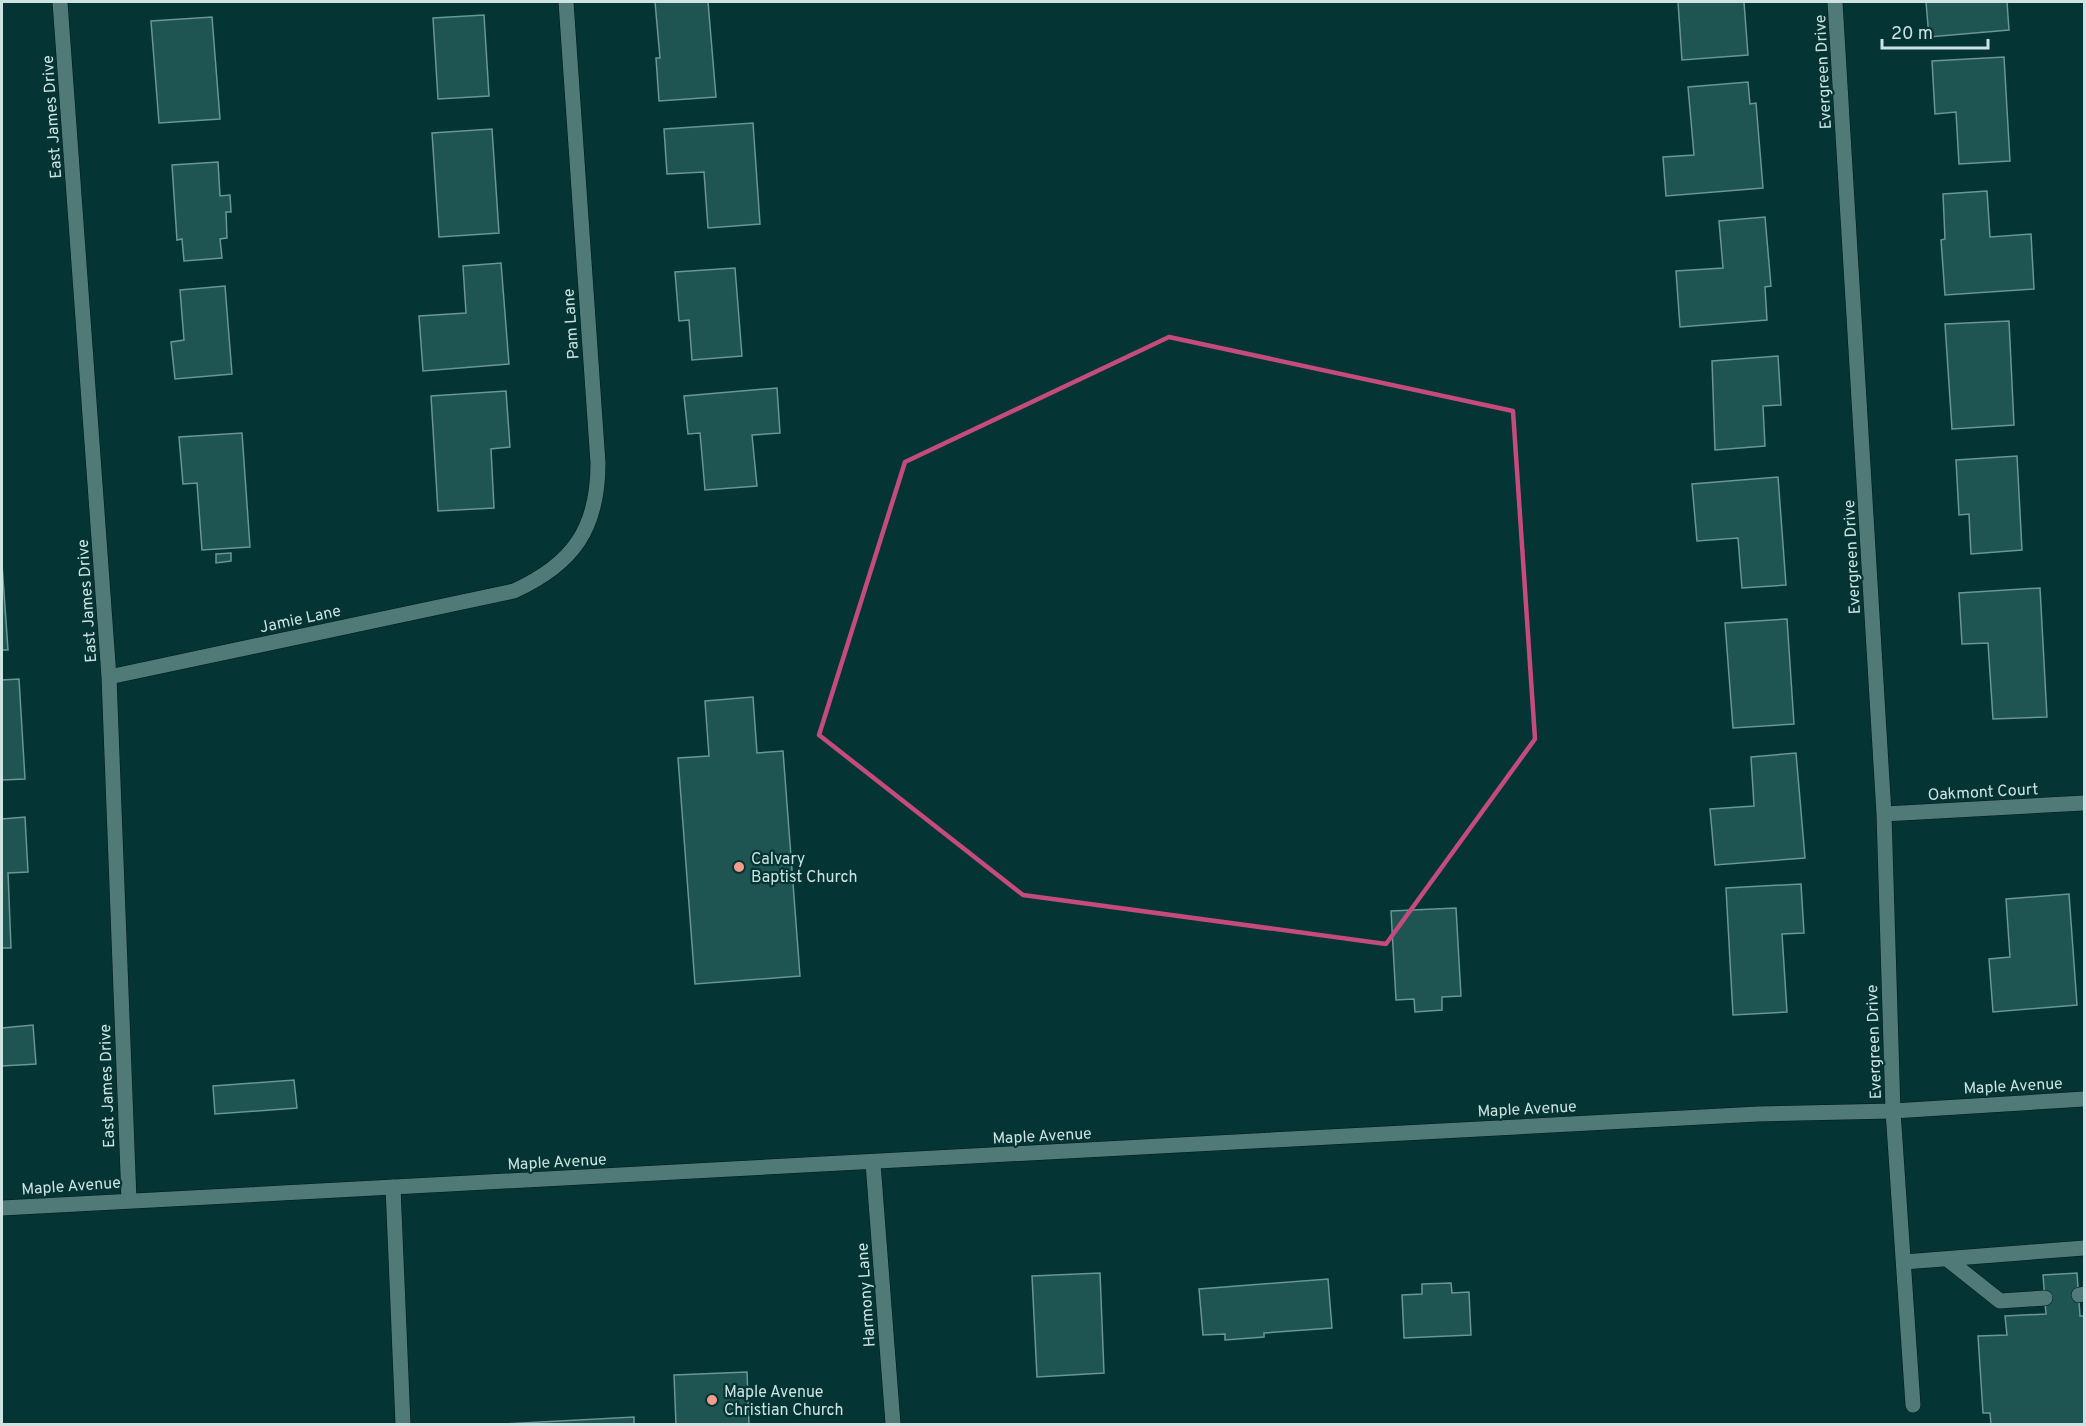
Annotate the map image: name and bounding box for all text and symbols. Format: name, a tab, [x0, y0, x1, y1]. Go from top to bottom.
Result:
scale bar	[1882, 12, 1988, 50]
street label: Evergreen Drive	[1811, 14, 1837, 130]
text: 20 m	[1891, 23, 1933, 46]
street label: East James Drive	[39, 54, 67, 179]
street label: Pam Lane	[560, 288, 584, 360]
street label: Evergreen Drive	[1840, 499, 1866, 615]
street label: East James Drive	[74, 538, 102, 663]
street label: Jamie Lane	[258, 602, 343, 638]
street label: Oakmont Court	[1927, 780, 2039, 806]
place label: Calvary Baptist Church	[751, 850, 857, 888]
marker: Calvary Baptist Church	[732, 860, 746, 874]
street label: Evergreen Drive	[1863, 984, 1887, 1100]
street label: East James Drive	[96, 1024, 120, 1148]
street label: Maple Avenue	[1963, 1074, 2063, 1100]
street label: Maple Avenue	[1477, 1097, 1577, 1123]
street label: Maple Avenue	[992, 1124, 1092, 1150]
street label: Maple Avenue	[507, 1150, 607, 1176]
street label: Maple Avenue	[21, 1174, 121, 1200]
street label: Harmony Lane	[853, 1242, 881, 1348]
place label: Maple Avenue Christian Church	[724, 1383, 844, 1421]
marker: Maple Avenue Christian Church	[705, 1393, 719, 1407]

